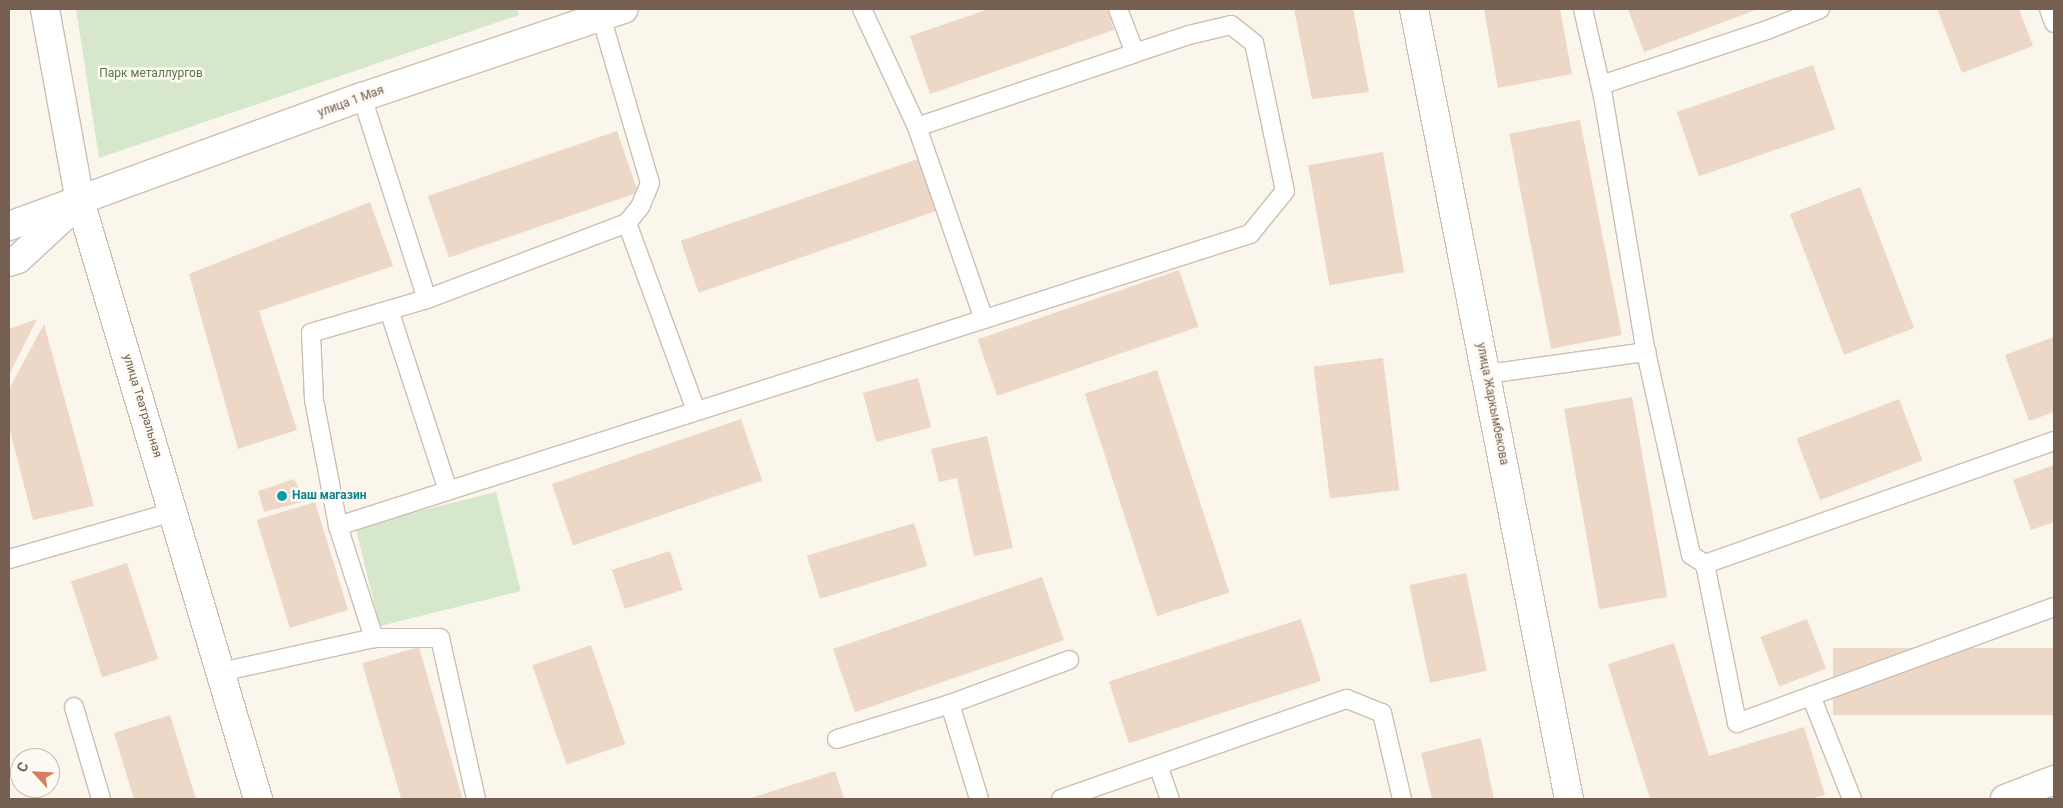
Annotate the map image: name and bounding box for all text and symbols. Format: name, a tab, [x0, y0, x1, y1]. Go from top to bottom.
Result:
park label: Парк металлургов	[99, 67, 203, 81]
street label: улица 1 Мая	[316, 83, 386, 121]
street label: улица Жаркымбекова	[1473, 342, 1511, 466]
street label: улица Театральная	[119, 352, 165, 460]
place label: Наш магазин	[292, 489, 367, 503]
marker: Наш магазин	[276, 490, 288, 502]
north arrow	[10, 748, 60, 798]
text: С	[13, 760, 31, 775]

